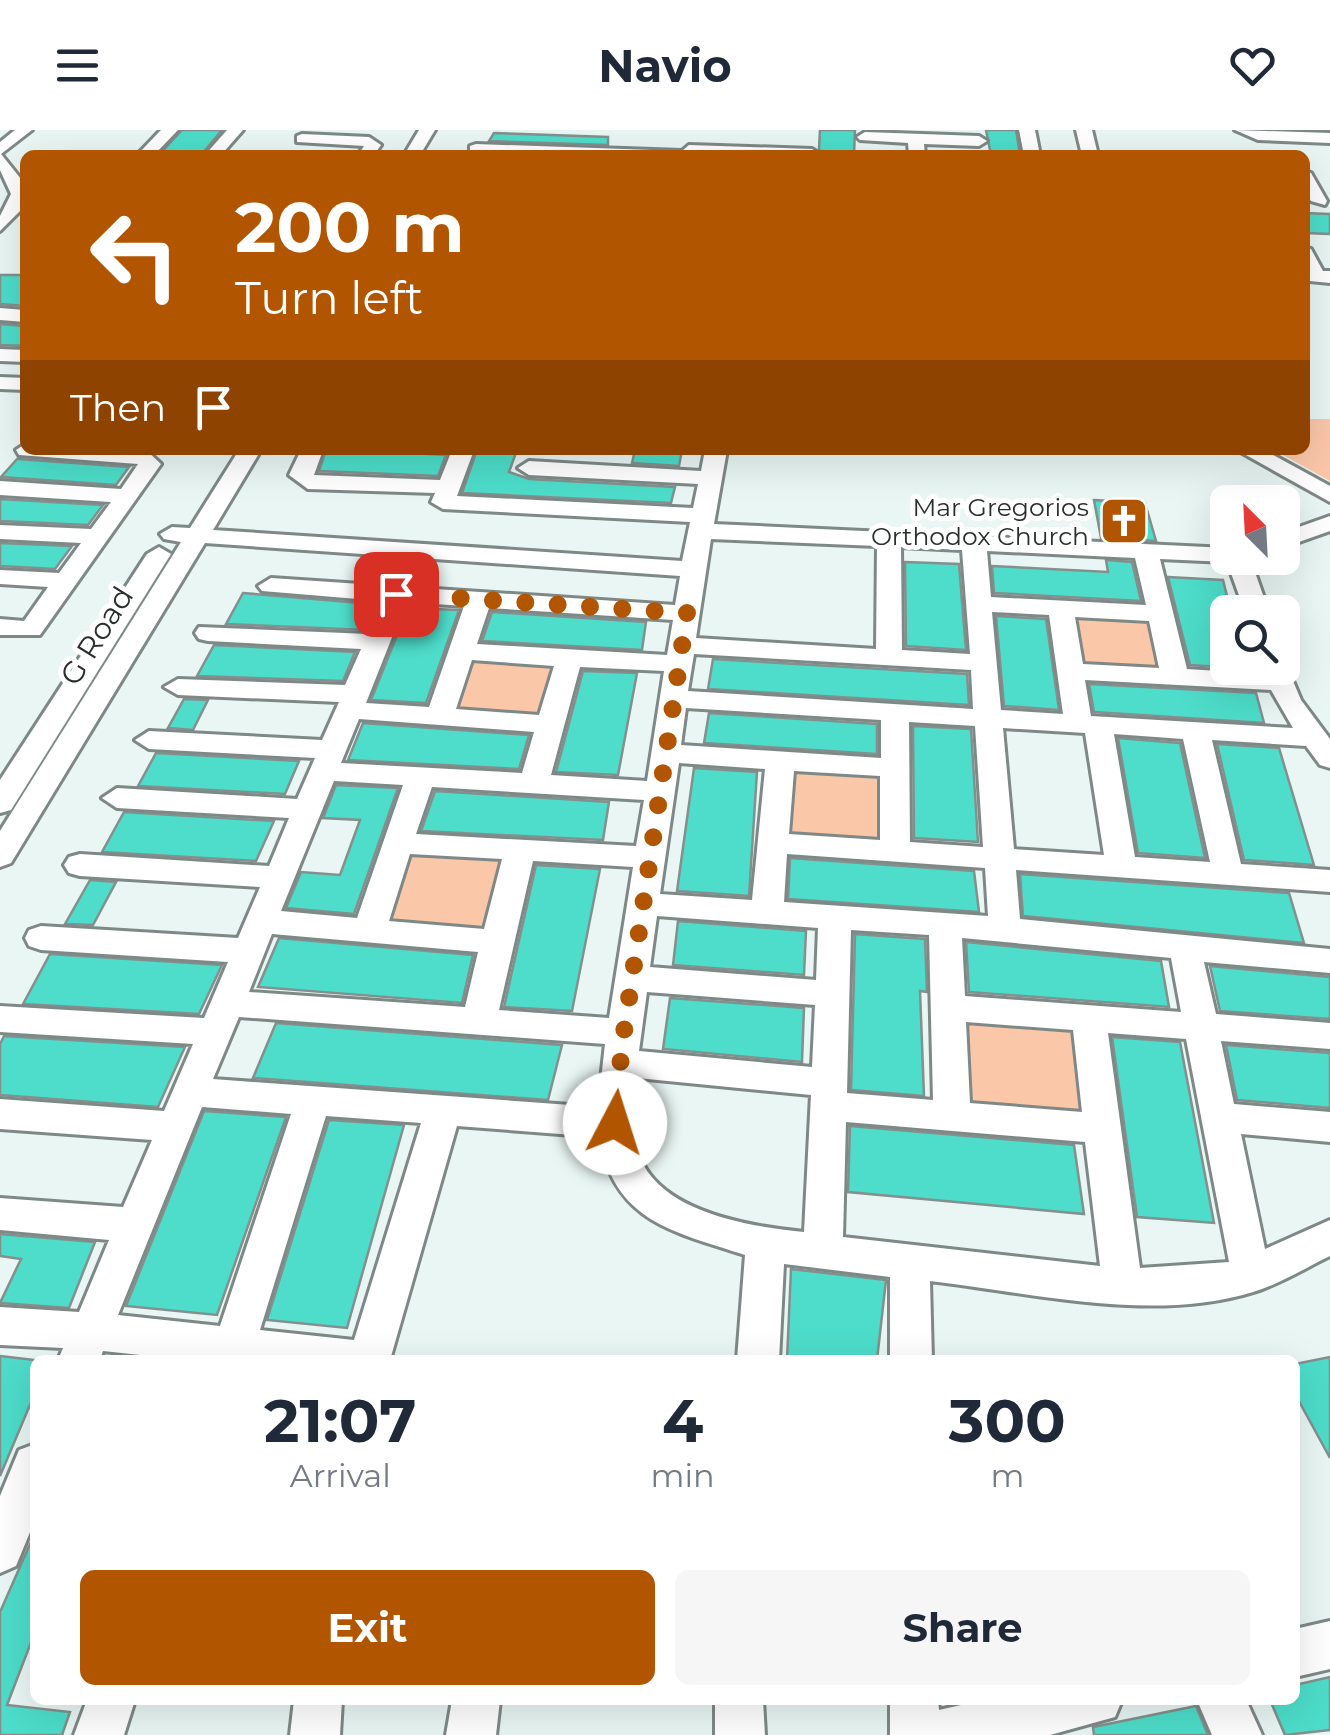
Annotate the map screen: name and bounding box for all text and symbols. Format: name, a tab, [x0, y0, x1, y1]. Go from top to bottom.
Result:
icon: menu	[50, 38, 105, 93]
text: Navio	[598, 38, 732, 93]
icon: heart	[1225, 38, 1280, 93]
text: 200 m	[235, 184, 465, 270]
icon: left	[70, 190, 200, 320]
text: Turn left	[235, 270, 423, 325]
icon: arrive	[186, 380, 241, 435]
text: Then	[70, 384, 166, 431]
north arrow	[1210, 485, 1300, 575]
map controls	[1210, 485, 1300, 685]
place label: Mar Gregorios Orthodox Church	[871, 492, 1089, 551]
church icon: Mar Gregorios Orthodox Church	[1098, 495, 1150, 547]
pin	[354, 552, 439, 637]
icon: arrive	[369, 567, 424, 622]
street label: G Road	[52, 580, 141, 692]
button: search	[1210, 595, 1300, 685]
position arrow	[563, 1071, 667, 1175]
text: 21:07	[264, 1384, 416, 1457]
text: 4	[662, 1384, 703, 1457]
text: 300	[949, 1384, 1066, 1457]
text: Arrival	[290, 1456, 391, 1495]
text: min	[651, 1456, 715, 1495]
text: m	[990, 1456, 1024, 1495]
button: Exit	[80, 1570, 655, 1685]
button: Share	[675, 1570, 1250, 1685]

